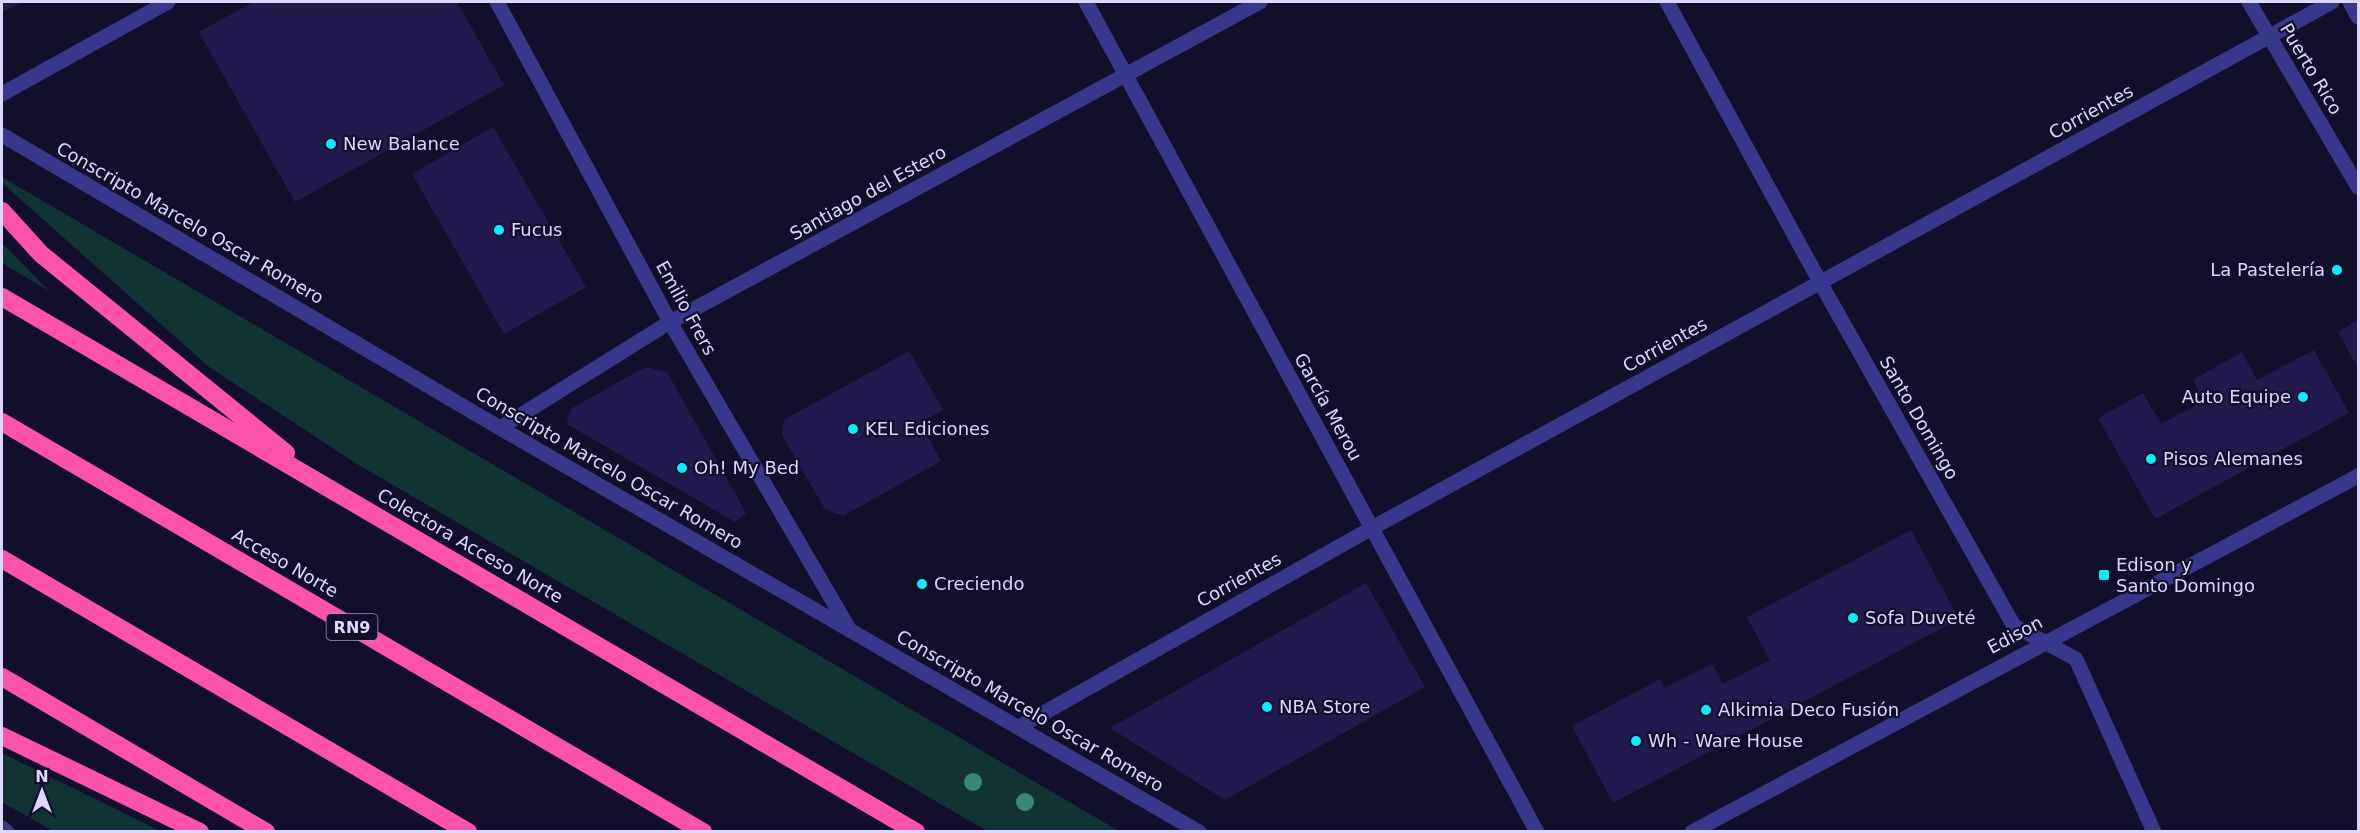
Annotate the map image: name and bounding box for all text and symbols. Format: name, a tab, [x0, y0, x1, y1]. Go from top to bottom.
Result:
street label: Puerto Rico	[2276, 19, 2347, 118]
street label: Corrientes	[2045, 80, 2137, 143]
place label: New Balance	[343, 133, 460, 154]
street label: Conscripto Marcelo Oscar Romero	[53, 137, 328, 308]
marker: New Balance	[324, 137, 338, 151]
street label: Santiago del Estero	[786, 141, 949, 244]
place label: Fucus	[511, 219, 562, 240]
marker: Fucus	[492, 223, 506, 237]
street label: Emilio Frers	[652, 257, 721, 359]
place label: La Pastelería	[2210, 259, 2325, 280]
marker: La Pastelería	[2330, 263, 2344, 277]
street label: Corrientes	[1619, 313, 1711, 376]
street label: García Merou	[1290, 349, 1367, 464]
street label: Santo Domingo	[1876, 352, 1963, 483]
street label: Conscripto Marcelo Oscar Romero	[472, 382, 747, 553]
place label: Auto Equipe	[2182, 386, 2291, 407]
marker: Auto Equipe	[2296, 390, 2310, 404]
place label: KEL Ediciones	[865, 418, 990, 439]
marker: KEL Ediciones	[846, 422, 860, 436]
place label: Pisos Alemanes	[2163, 448, 2303, 469]
marker: Pisos Alemanes	[2144, 452, 2158, 466]
place label: Oh! My Bed	[694, 457, 799, 478]
marker: Oh! My Bed	[675, 461, 689, 475]
street label: Colectora Acceso Norte	[374, 484, 567, 607]
street label: Acceso Norte	[228, 524, 342, 601]
street label: Corrientes	[1193, 548, 1285, 611]
place label: Edison y Santo Domingo	[2116, 554, 2255, 596]
marker: Edison y Santo Domingo	[2097, 568, 2111, 582]
place label: Creciendo	[934, 573, 1024, 594]
marker: Creciendo	[915, 577, 929, 591]
place label: Sofa Duveté	[1865, 607, 1976, 628]
marker: Sofa Duveté	[1846, 611, 1860, 625]
street label: Edison	[1984, 611, 2046, 658]
road number: RN9	[326, 614, 378, 640]
street label: Conscripto Marcelo Oscar Romero	[893, 625, 1168, 796]
place label: NBA Store	[1279, 696, 1370, 717]
place label: Alkimia Deco Fusión	[1718, 699, 1899, 720]
marker: NBA Store	[1260, 700, 1274, 714]
marker: Alkimia Deco Fusión	[1699, 703, 1713, 717]
place label: Wh - Ware House	[1648, 730, 1803, 751]
marker: Wh - Ware House	[1629, 734, 1643, 748]
north arrow	[12, 761, 72, 821]
text: N	[35, 767, 49, 786]

